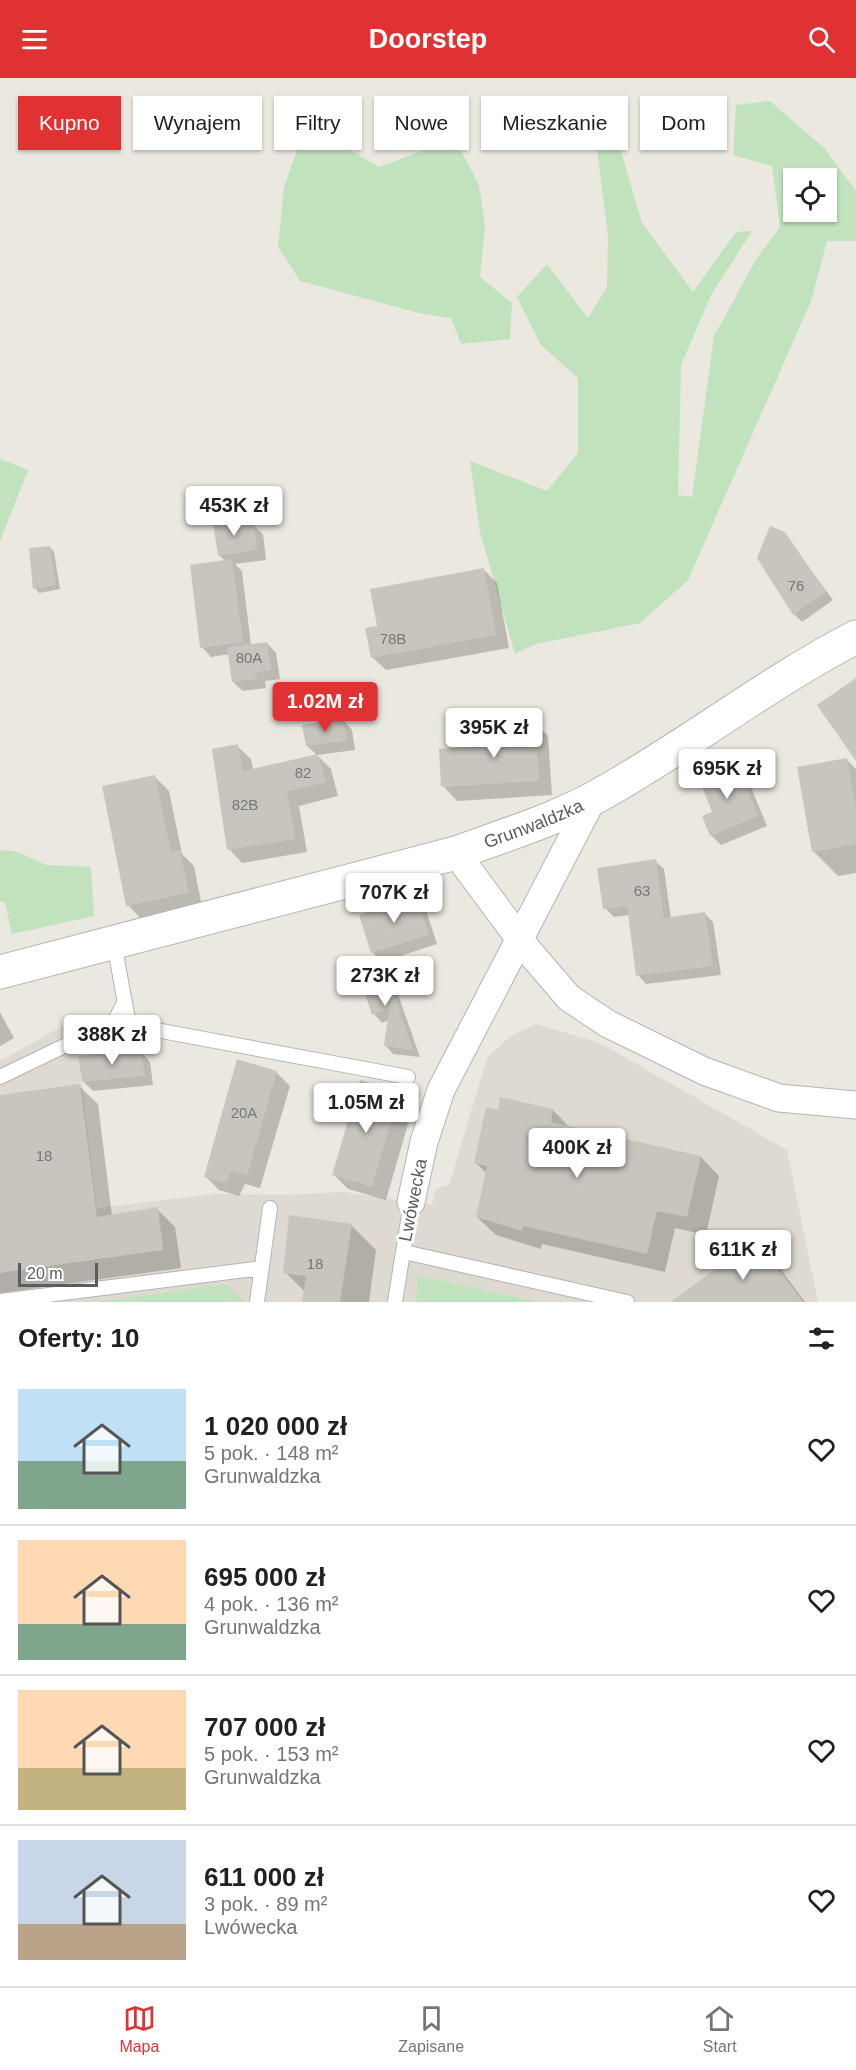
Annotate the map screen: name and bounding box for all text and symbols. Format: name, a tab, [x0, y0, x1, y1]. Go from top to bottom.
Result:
icon: menu	[18, 23, 51, 56]
icon: search	[805, 23, 838, 56]
text: Doorstep	[369, 24, 487, 54]
chip: Kupno	[18, 96, 121, 150]
chip: Wynajem	[133, 96, 262, 150]
chip: Filtry	[274, 96, 362, 150]
chip: Nowe	[374, 96, 469, 150]
chip: Mieszkanie	[481, 96, 628, 150]
chip: Dom	[640, 96, 727, 150]
map controls	[783, 168, 837, 222]
button: locate	[783, 168, 837, 222]
pin: 453K zł	[179, 486, 289, 537]
text: 453K zł	[200, 494, 268, 516]
house number: 76	[788, 577, 804, 594]
house number: 78B	[380, 630, 406, 647]
house number: 80A	[236, 649, 262, 666]
pin: 1.02M zł	[263, 682, 387, 733]
text: 1.02M zł	[287, 690, 363, 712]
pin: 395K zł	[439, 708, 549, 759]
text: 395K zł	[460, 716, 528, 738]
pin: 695K zł	[672, 749, 782, 800]
text: 695K zł	[693, 757, 761, 779]
house number: 82	[295, 764, 311, 781]
street label: Grunwaldzka	[481, 795, 587, 852]
house number: 82B	[232, 796, 258, 813]
pin: 707K zł	[339, 873, 449, 924]
text: 707K zł	[360, 881, 428, 903]
house number: 63	[634, 882, 650, 899]
pin: 273K zł	[330, 956, 440, 1007]
text: 273K zł	[351, 964, 419, 986]
pin: 388K zł	[57, 1015, 167, 1066]
text: 388K zł	[78, 1023, 146, 1045]
pin: 1.05M zł	[304, 1083, 428, 1134]
text: 1.05M zł	[328, 1091, 404, 1113]
house number: 20A	[231, 1104, 257, 1121]
pin: 400K zł	[522, 1128, 632, 1179]
text: 400K zł	[543, 1136, 611, 1158]
house number: 18	[36, 1147, 52, 1164]
street label: Lwówecka	[395, 1156, 431, 1243]
pin: 611K zł	[688, 1230, 798, 1281]
text: 611K zł	[709, 1238, 777, 1260]
house number: 18	[307, 1255, 323, 1272]
scale bar	[18, 1260, 98, 1288]
text: 20 m	[27, 1265, 63, 1282]
icon: filters	[805, 1322, 838, 1355]
text: Oferty: 10	[18, 1323, 139, 1353]
text: 1 020 000 zł	[204, 1411, 347, 1441]
icon: home	[66, 1413, 138, 1485]
icon: heart	[805, 1433, 838, 1466]
text: 5 pok. · 148 m²	[204, 1442, 339, 1464]
text: Grunwaldzka	[204, 1465, 321, 1487]
text: 695 000 zł	[204, 1562, 325, 1592]
icon: home	[66, 1564, 138, 1636]
icon: heart	[805, 1584, 838, 1617]
text: 4 pok. · 136 m²	[204, 1593, 339, 1615]
text: Grunwaldzka	[204, 1616, 321, 1638]
text: 707 000 zł	[204, 1712, 325, 1742]
icon: home	[66, 1714, 138, 1786]
icon: heart	[805, 1734, 838, 1767]
text: 5 pok. · 153 m²	[204, 1743, 339, 1765]
text: Grunwaldzka	[204, 1766, 321, 1788]
text: 611 000 zł	[204, 1862, 324, 1892]
icon: home	[66, 1864, 138, 1936]
icon: heart	[805, 1884, 838, 1917]
text: 3 pok. · 89 m²	[204, 1893, 327, 1915]
text: Lwówecka	[204, 1916, 297, 1938]
tab: Mapa	[119, 2002, 159, 2056]
tab: Zapisane	[398, 2002, 464, 2056]
tab: Start	[703, 2002, 737, 2056]

